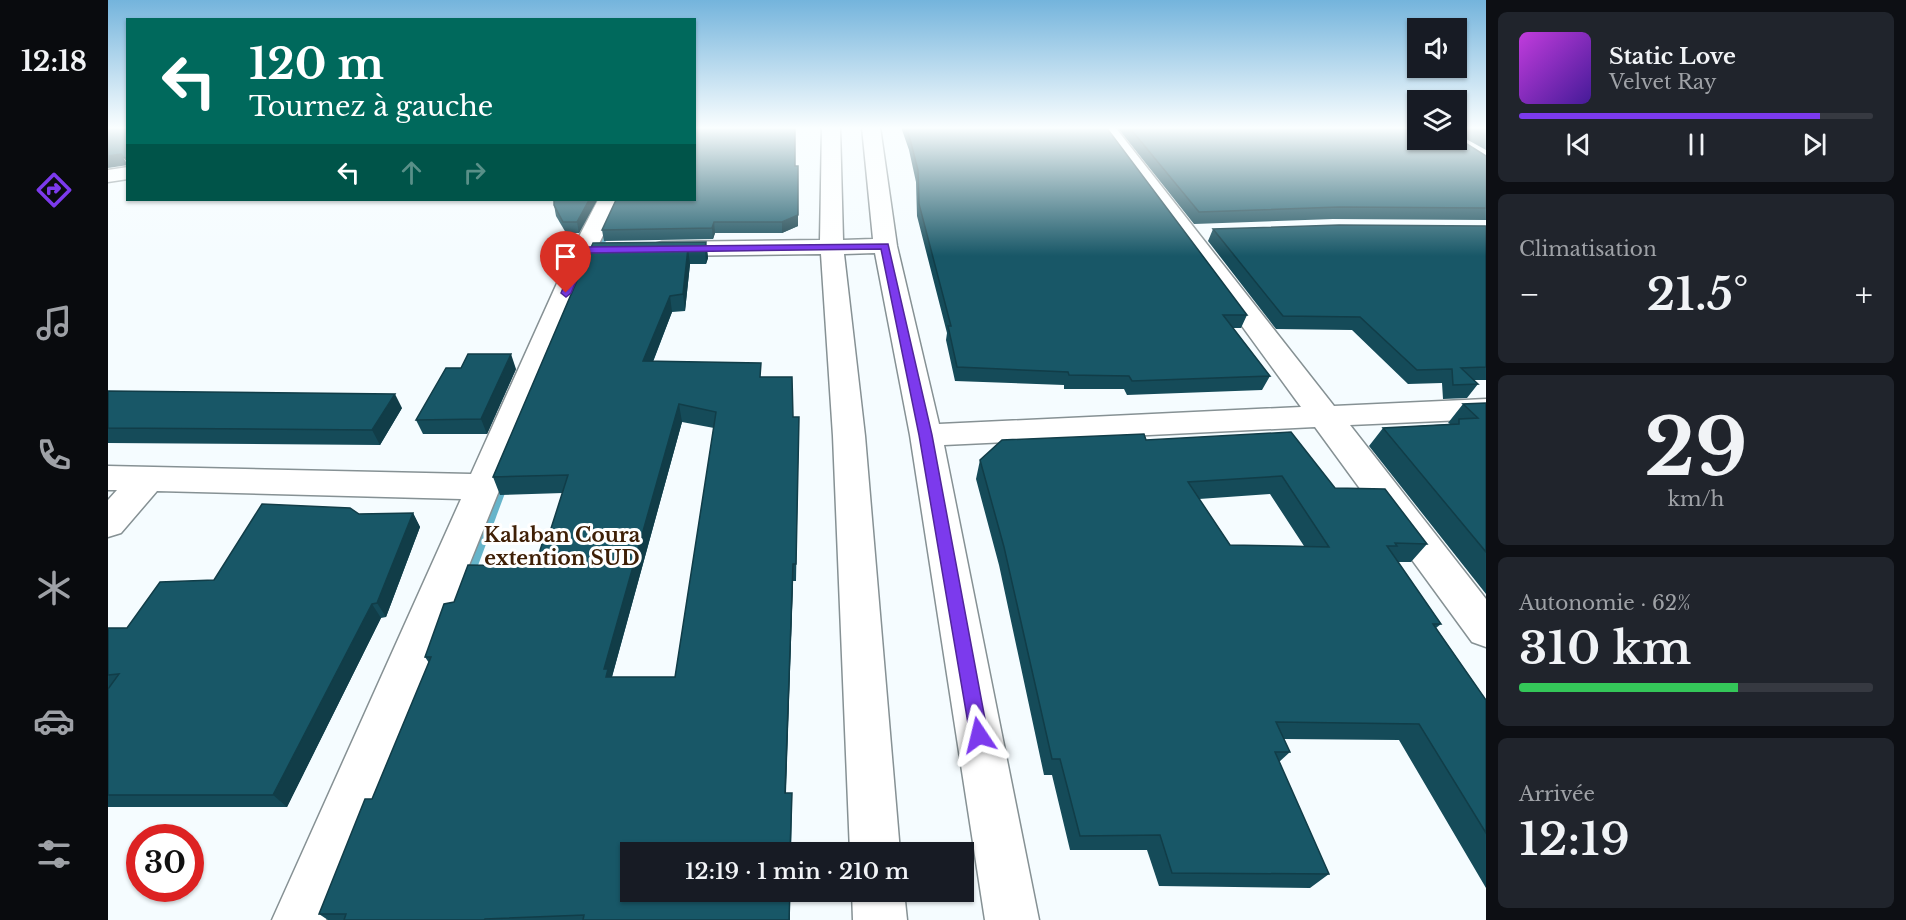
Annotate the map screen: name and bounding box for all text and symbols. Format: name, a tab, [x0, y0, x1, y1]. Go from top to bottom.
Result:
map controls	[1407, 18, 1467, 150]
button: sound	[1407, 18, 1467, 78]
text: 120 m	[249, 38, 384, 90]
icon: left	[150, 42, 228, 120]
text: Static Love	[1609, 43, 1736, 70]
text: 12:18	[21, 45, 87, 78]
text: Velvet Ray	[1609, 70, 1717, 94]
text: Tournez à gauche	[249, 90, 493, 123]
button: layers	[1407, 90, 1467, 150]
icon: previous	[1562, 128, 1595, 161]
icon: pause	[1680, 128, 1713, 161]
icon: next	[1798, 128, 1831, 161]
icon: left	[332, 156, 365, 189]
icon: ahead	[395, 156, 428, 189]
icon: right	[458, 156, 491, 189]
icon: directions	[33, 169, 75, 211]
pin	[540, 231, 591, 293]
text: Climatisation	[1519, 237, 1657, 261]
icon: arrive	[549, 240, 582, 273]
text: 21.5°	[1646, 266, 1748, 322]
text: −	[1519, 274, 1540, 315]
text: +	[1855, 274, 1873, 315]
icon: music	[33, 302, 75, 344]
text: 29	[1644, 399, 1748, 496]
icon: phone	[33, 434, 75, 476]
text: km/h	[1668, 487, 1724, 511]
district label: Kalaban Coura extention SUD	[484, 523, 641, 570]
icon: climate	[33, 567, 75, 609]
text: Autonomie · 62%	[1519, 591, 1691, 615]
text: 310 km	[1519, 620, 1691, 676]
icon: car	[33, 700, 75, 742]
position arrow	[947, 703, 1011, 767]
text: Arrivée	[1519, 782, 1595, 806]
text: 12:19	[1519, 811, 1630, 867]
speed limit sign: 30	[126, 824, 204, 902]
icon: filters	[33, 833, 75, 875]
text: 12:19 · 1 min · 210 m	[685, 858, 909, 885]

